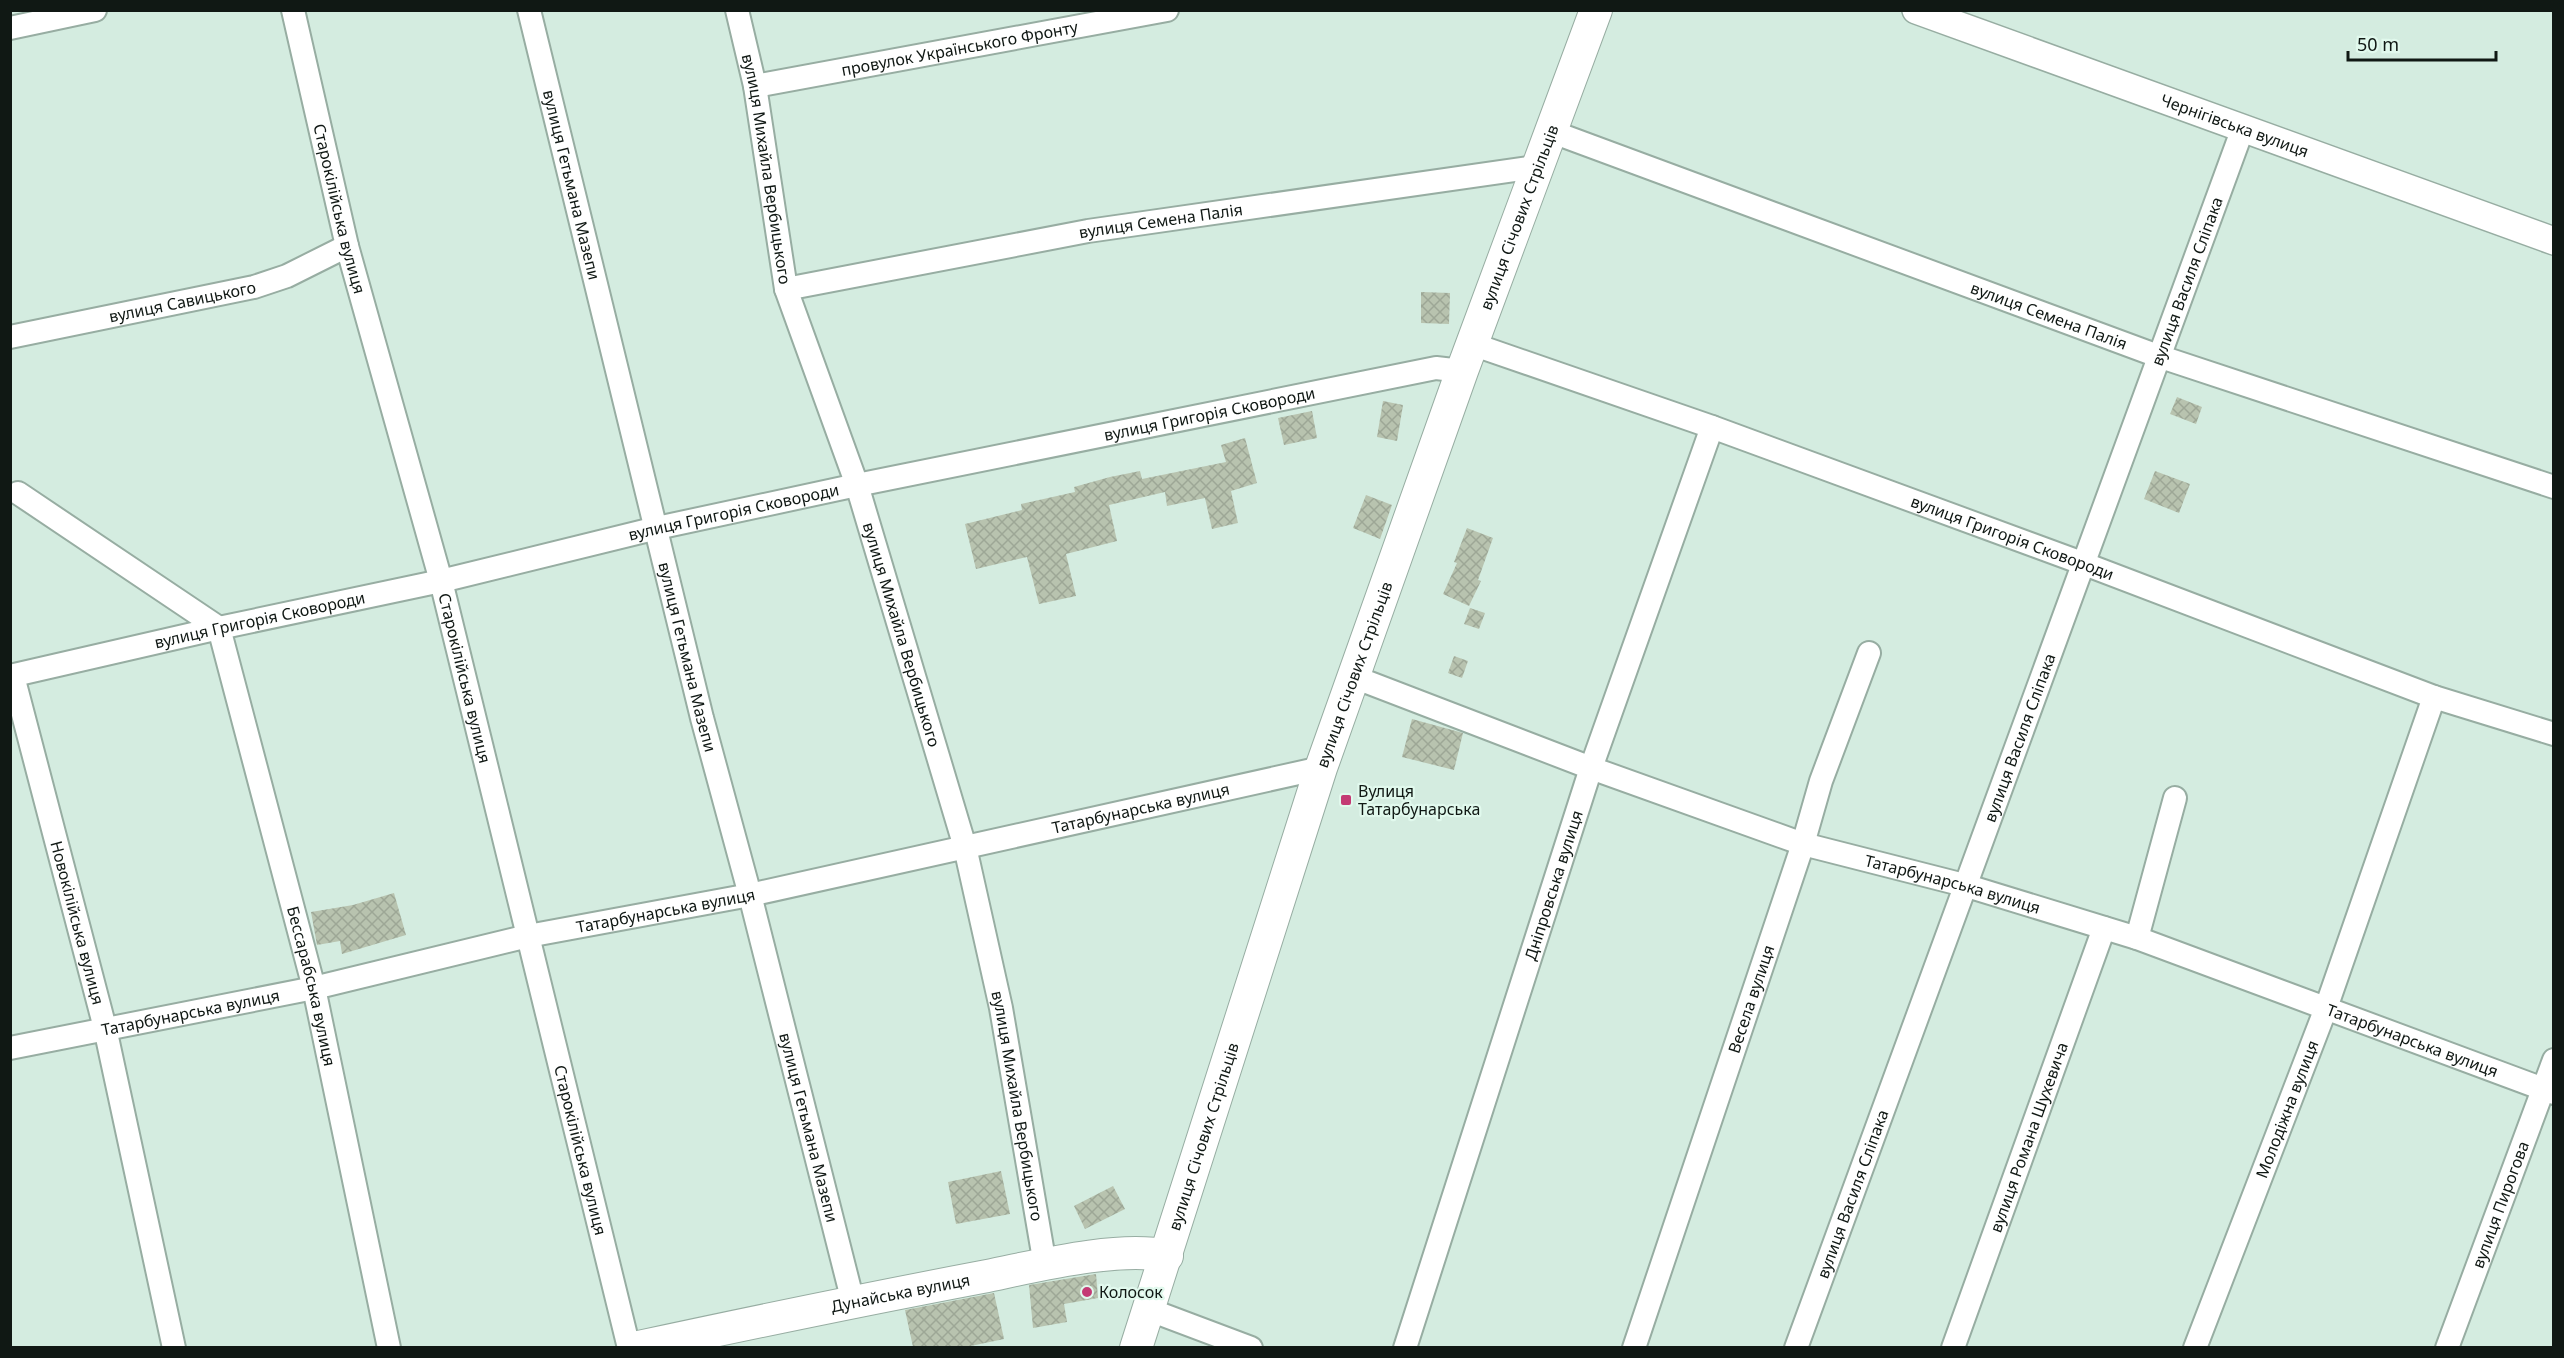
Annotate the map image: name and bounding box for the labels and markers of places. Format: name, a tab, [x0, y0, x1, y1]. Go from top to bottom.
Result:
place label: Вулиця Татарбунарська	[1358, 780, 1480, 820]
marker: Вулиця Татарбунарська	[1339, 793, 1353, 807]
place label: Колосок	[1099, 1281, 1163, 1303]
marker: Колосок	[1080, 1285, 1094, 1299]

